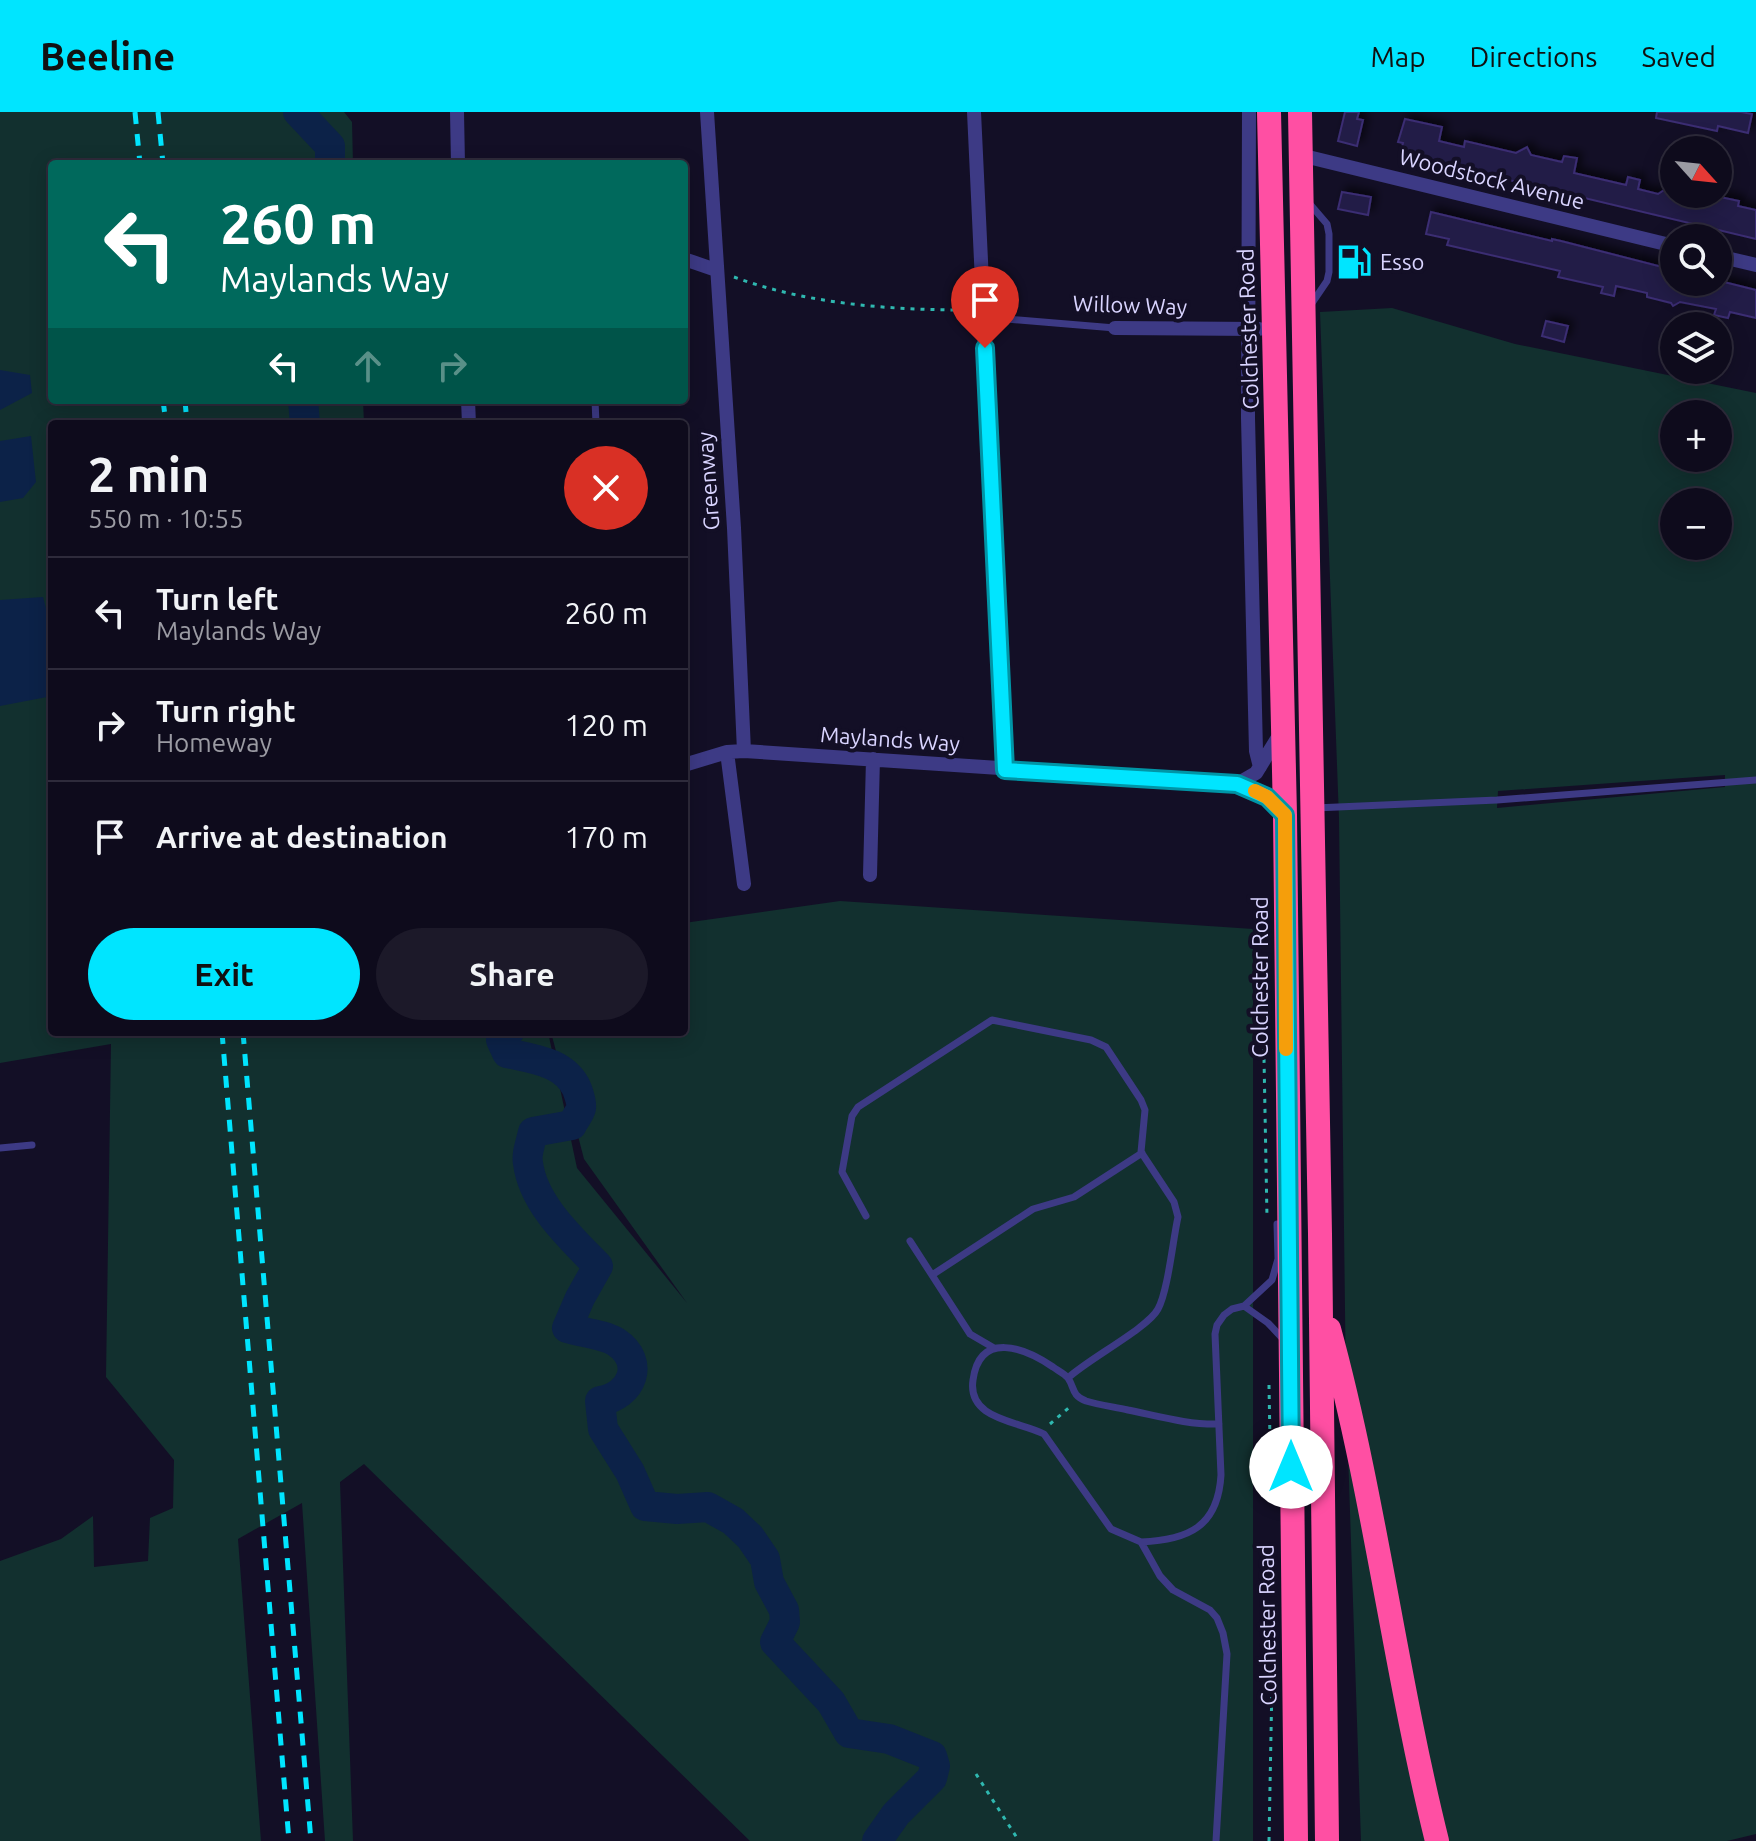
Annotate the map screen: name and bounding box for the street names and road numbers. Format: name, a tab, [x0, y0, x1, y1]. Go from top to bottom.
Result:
street label: Woodstock Avenue	[1397, 143, 1587, 214]
street label: Colchester Road	[1232, 248, 1263, 410]
street label: Willow Way	[1072, 290, 1188, 319]
street label: Greenway	[692, 431, 723, 531]
street label: Maylands Way	[819, 721, 961, 756]
street label: Colchester Road	[1247, 896, 1272, 1058]
street label: Colchester Road	[1253, 1544, 1280, 1706]

